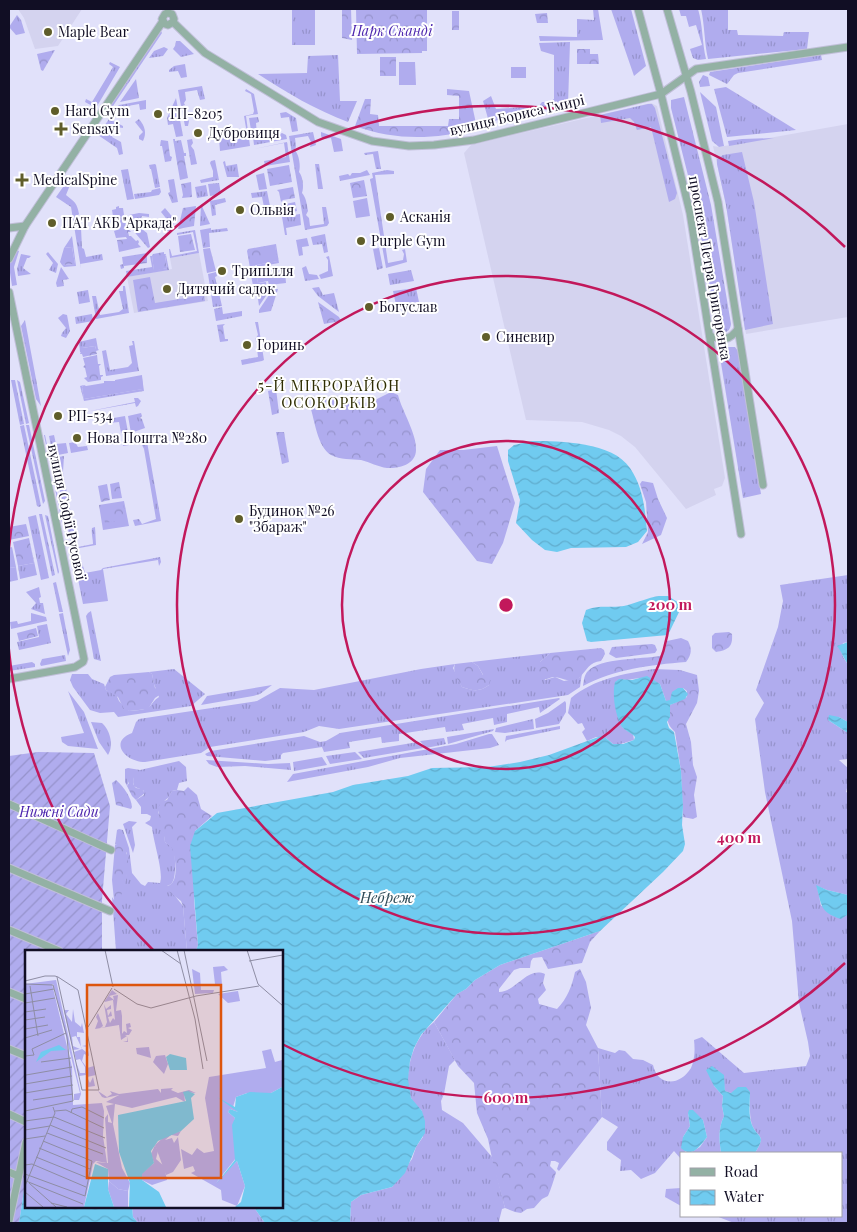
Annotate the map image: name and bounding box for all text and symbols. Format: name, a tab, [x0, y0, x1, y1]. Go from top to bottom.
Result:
park label: Парк Сканді	[351, 21, 433, 40]
place label: Maple Bear	[58, 22, 129, 41]
marker: Maple Bear	[42, 26, 54, 38]
street label: вулиця Бориса Гмирі	[448, 90, 586, 139]
place label: Hard Gym	[65, 101, 130, 120]
place label: ТП-8205	[168, 104, 222, 123]
marker: Hard Gym	[49, 105, 61, 117]
marker: ТП-8205	[152, 108, 164, 120]
place label: Sensavi	[72, 119, 119, 138]
marker: Sensavi	[54, 122, 68, 136]
place label: Дубровиця	[208, 123, 280, 142]
marker: Дубровиця	[192, 127, 204, 139]
place label: MedicalSpine	[33, 170, 117, 189]
marker: MedicalSpine	[15, 173, 29, 187]
street label: проспект Петра Григоренка	[685, 174, 736, 362]
place label: Ольвія	[250, 200, 295, 219]
marker: Ольвія	[234, 204, 246, 216]
place label: Асканія	[399, 207, 451, 226]
marker: Асканія	[384, 211, 396, 223]
place label: ПАТ АКБ "Аркада"	[62, 213, 176, 232]
marker: ПАТ АКБ "Аркада"	[46, 217, 58, 229]
place label: Purple Gym	[371, 231, 446, 250]
marker: Purple Gym	[355, 235, 367, 247]
place label: Трипілля	[232, 261, 294, 280]
marker: Трипілля	[216, 265, 228, 277]
place label: Дитячий садок	[177, 279, 275, 298]
marker: Дитячий садок	[161, 283, 173, 295]
place label: Богуслав	[379, 297, 438, 316]
marker: Богуслав	[363, 301, 375, 313]
place label: Синевир	[496, 327, 555, 346]
marker: Синевир	[480, 331, 492, 343]
place label: Горинь	[257, 335, 304, 354]
marker: Горинь	[241, 339, 253, 351]
district label: 5-Й МІКРОРАЙОН ОСОКОРКІВ	[258, 375, 400, 412]
place label: РП-534	[68, 406, 113, 425]
marker: РП-534	[52, 410, 64, 422]
place label: Нова Пошта №280	[87, 428, 207, 447]
marker: Нова Пошта №280	[71, 432, 83, 444]
street label: вулиця Софії Русової	[44, 442, 91, 582]
place label: Будинок №26 "Збараж"	[249, 501, 335, 536]
marker: Будинок №26 "Збараж"	[233, 513, 245, 525]
text: 200 m	[648, 594, 693, 614]
centre of rings	[497, 596, 515, 614]
park label: Нижні Сади	[18, 802, 99, 821]
text: 400 m	[717, 827, 762, 847]
water label: Небреж	[359, 887, 415, 907]
inset map	[25, 950, 282, 1207]
text: 600 m	[484, 1087, 529, 1107]
legend	[680, 1152, 842, 1217]
text: Road	[724, 1161, 758, 1181]
text: Water	[723, 1186, 764, 1206]

